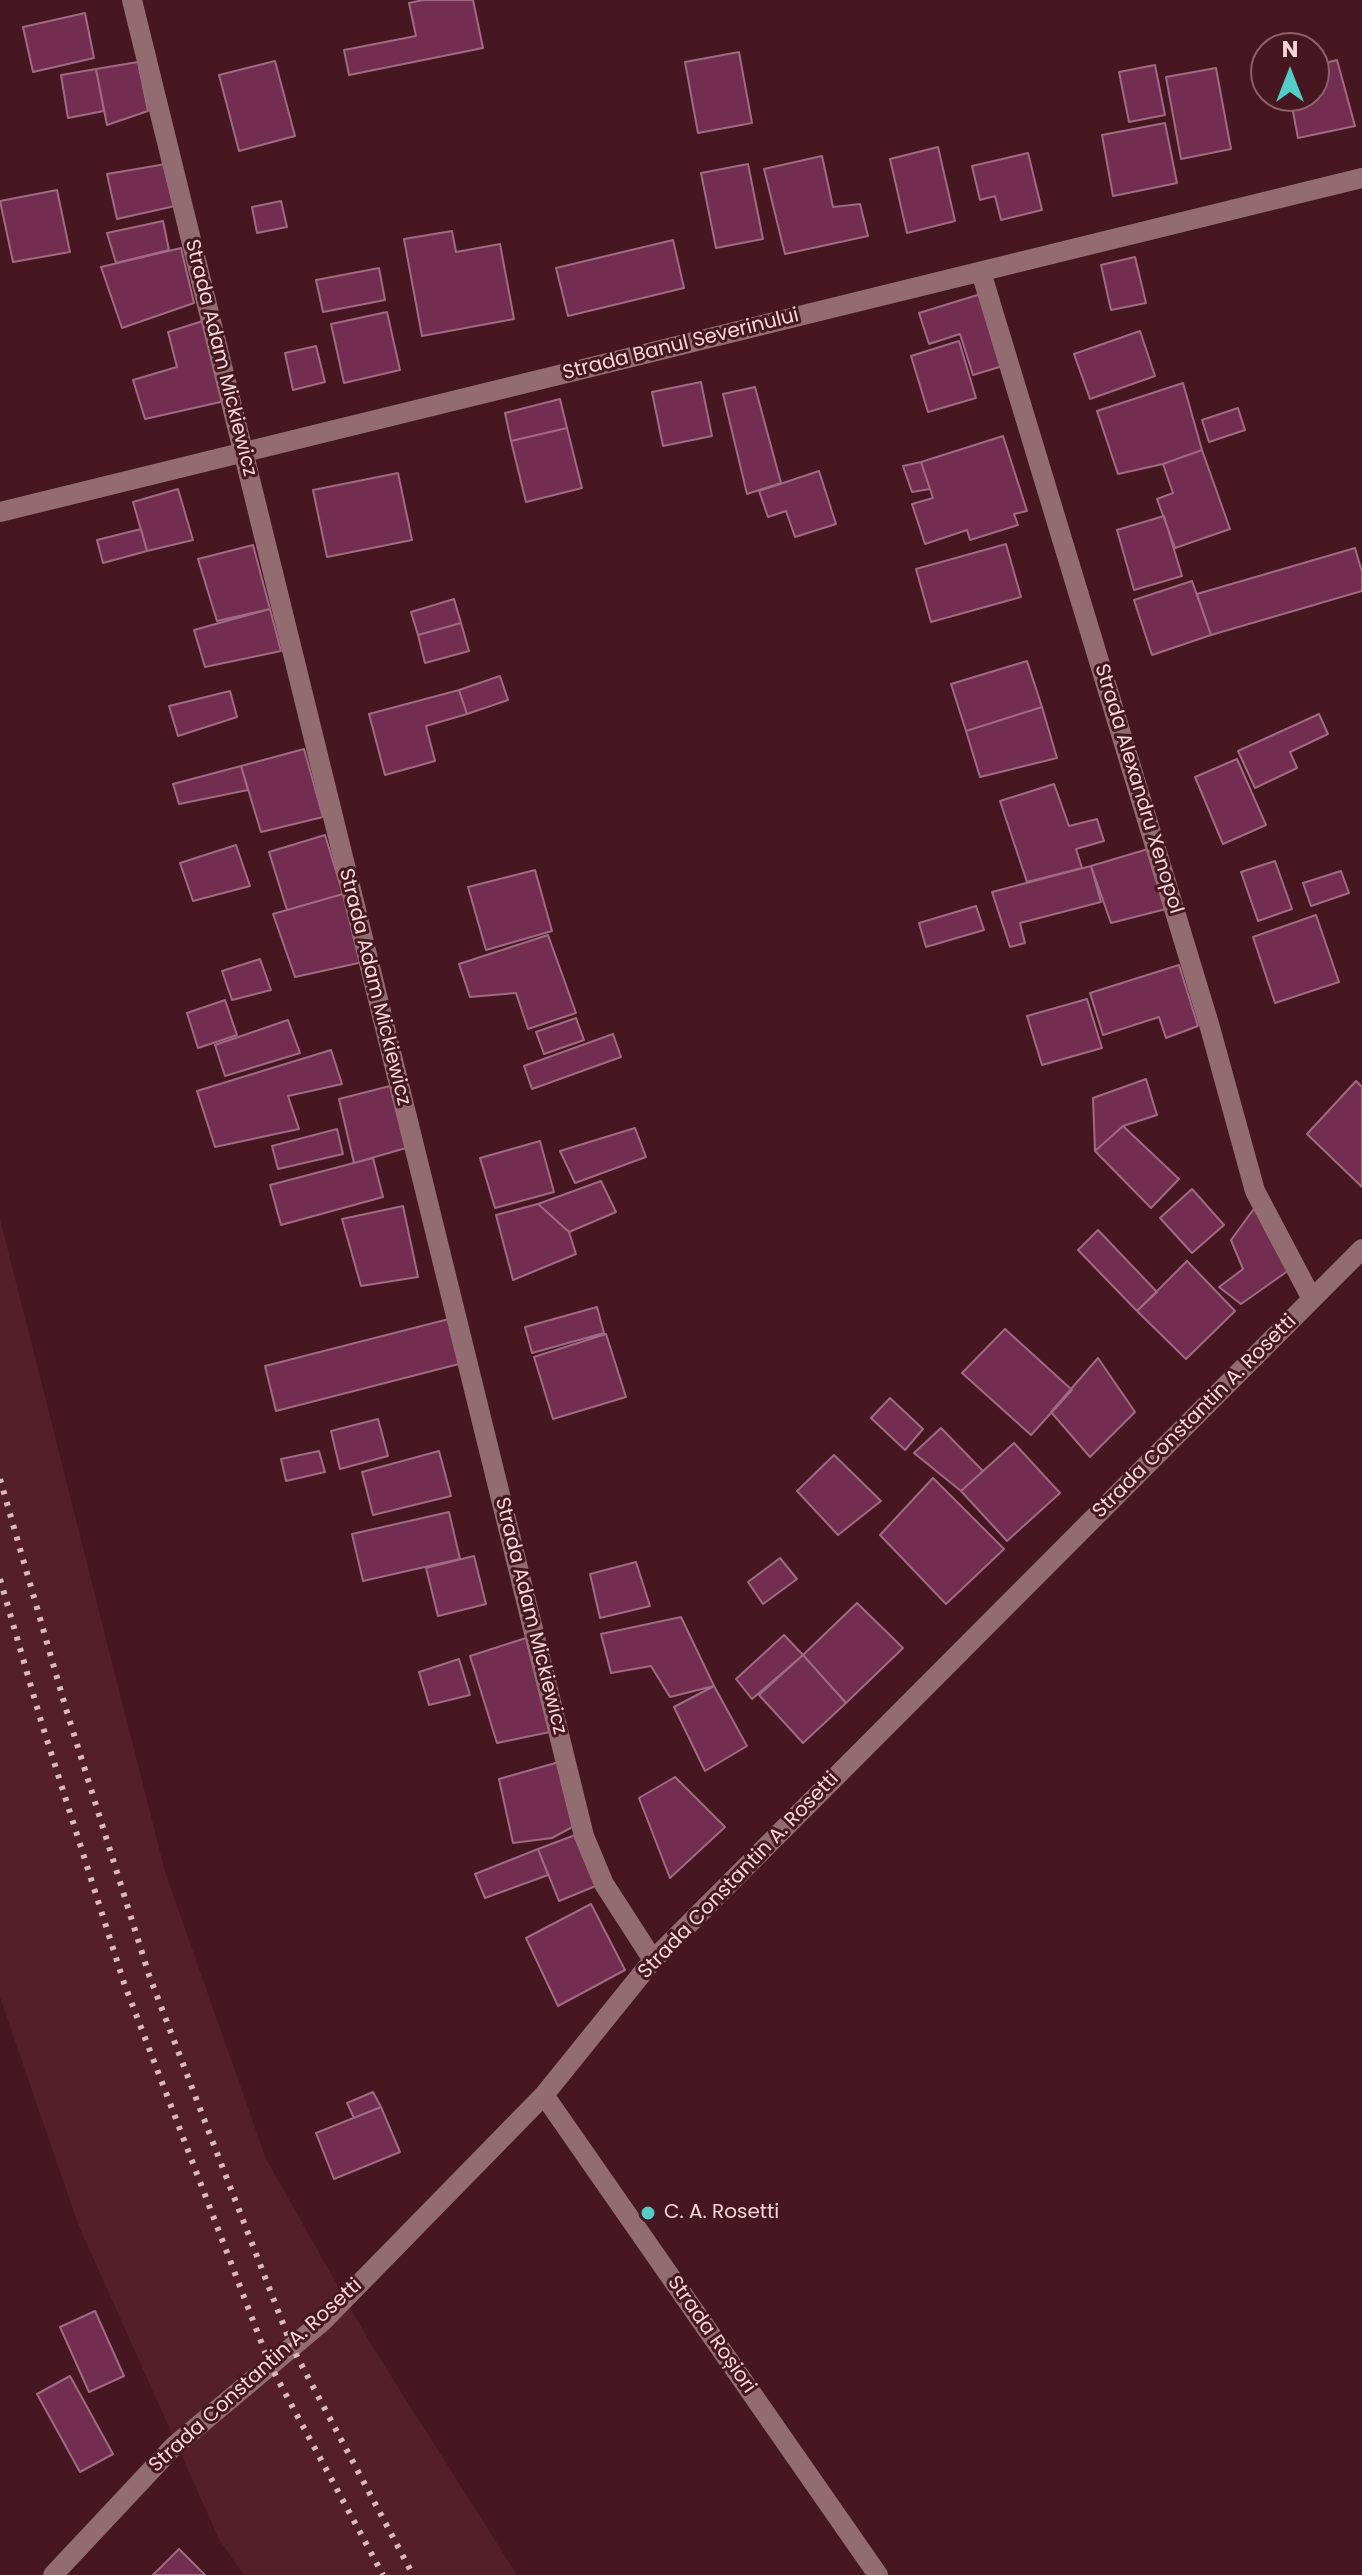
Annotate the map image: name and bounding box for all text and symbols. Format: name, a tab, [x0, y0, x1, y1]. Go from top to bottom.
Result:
north arrow	[1250, 32, 1330, 112]
text: N	[1282, 34, 1298, 65]
street label: Strada Adam Mickiewicz	[179, 237, 261, 479]
street label: Strada Banul Severinului	[560, 304, 802, 386]
street label: Strada Alexandru Xenopol	[1089, 661, 1187, 917]
street label: Strada Adam Mickiewicz	[333, 866, 415, 1108]
street label: Strada Constantin A. Rosetti	[1088, 1310, 1302, 1524]
street label: Strada Adam Mickiewicz	[489, 1495, 571, 1737]
street label: Strada Constantin A. Rosetti	[634, 1768, 844, 1984]
place label: C. A. Rosetti	[664, 2201, 779, 2225]
marker: C. A. Rosetti	[639, 2204, 657, 2222]
street label: Strada Roșiori	[662, 2272, 760, 2398]
street label: Strada Constantin A. Rosetti	[145, 2274, 367, 2478]

